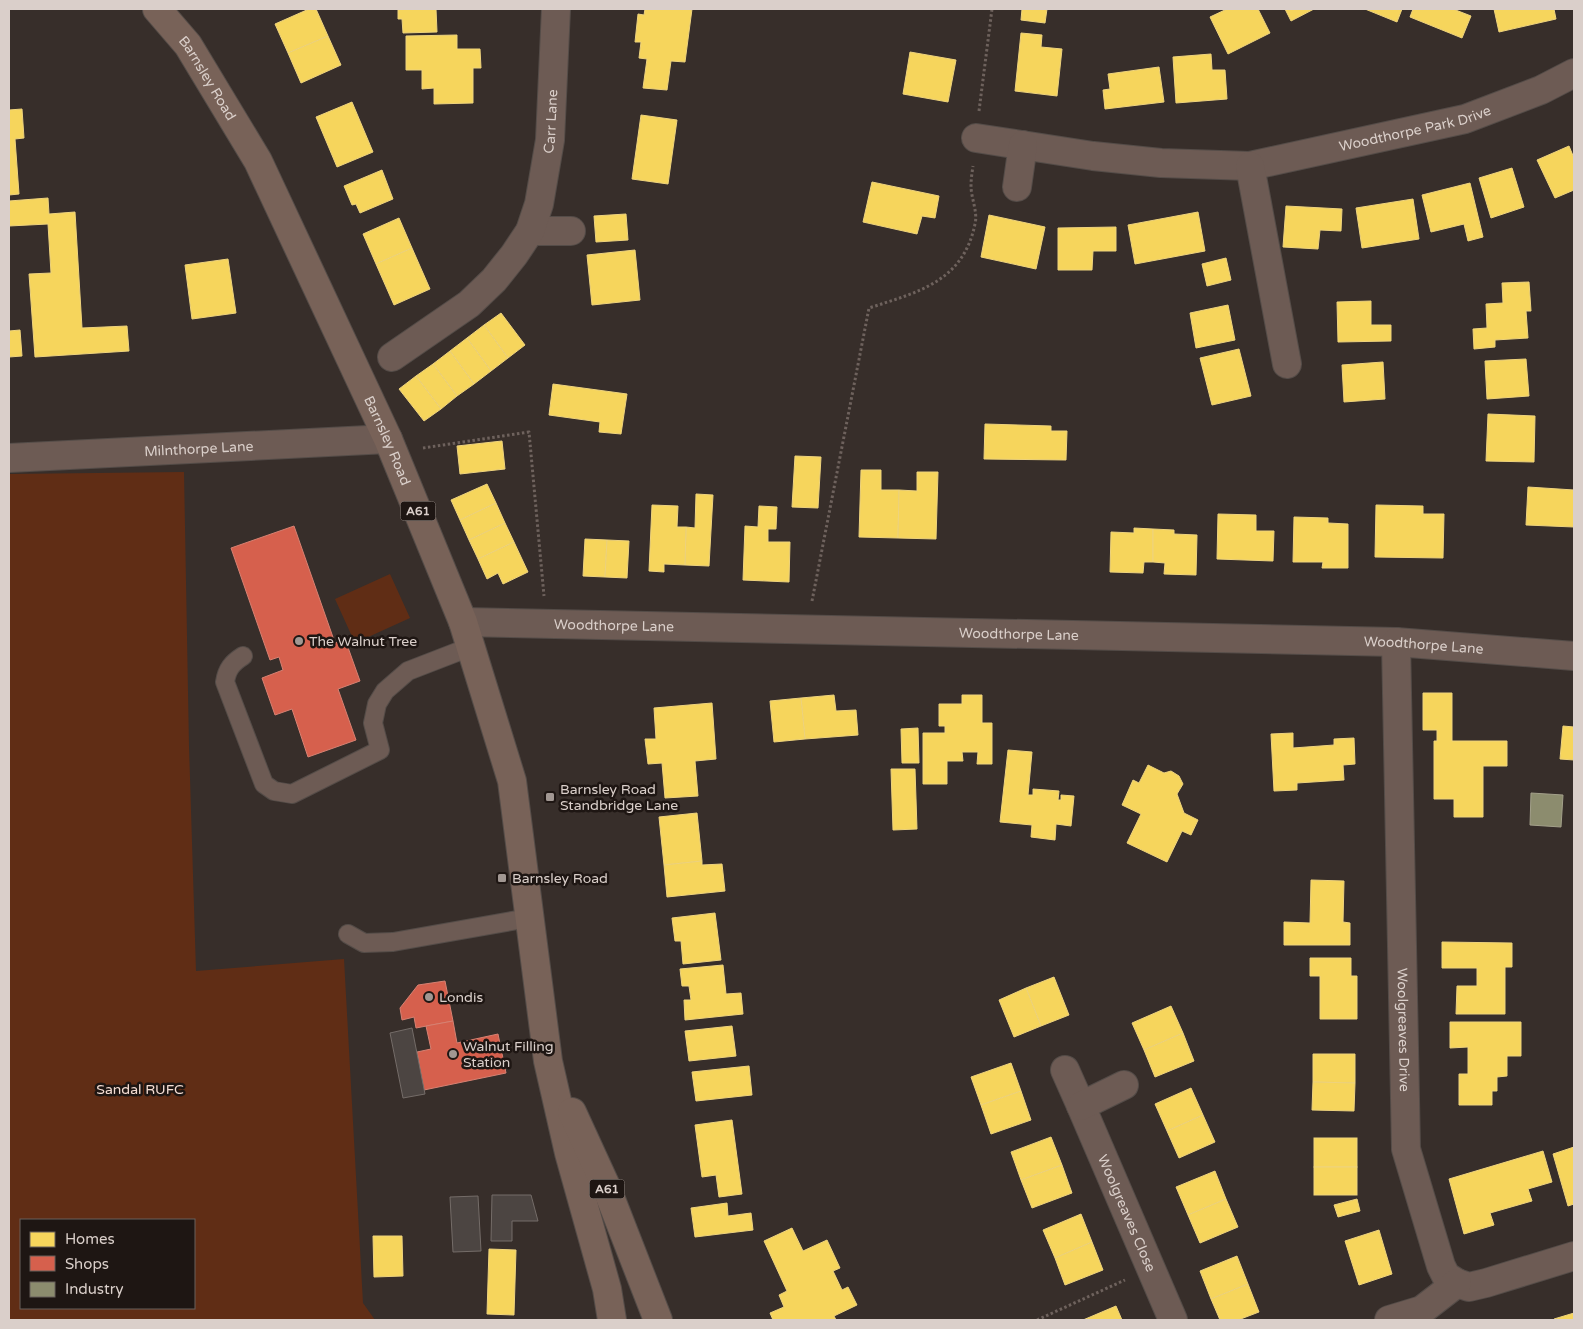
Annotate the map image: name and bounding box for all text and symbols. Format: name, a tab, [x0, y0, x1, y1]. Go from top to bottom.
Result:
street label: Barnsley Road	[175, 32, 240, 123]
street label: Carr Lane	[539, 89, 561, 155]
street label: Woodthorpe Park Drive	[1337, 101, 1493, 155]
street label: Barnsley Road	[360, 393, 414, 488]
street label: Milnthorpe Lane	[144, 437, 254, 460]
road number: A61	[400, 502, 436, 520]
street label: Woodthorpe Lane	[554, 615, 674, 635]
street label: Woodthorpe Lane	[959, 624, 1079, 644]
place label: The Walnut Tree	[309, 633, 417, 650]
street label: Woodthorpe Lane	[1364, 633, 1484, 657]
marker: The Walnut Tree	[293, 635, 305, 647]
place label: Barnsley Road Standbridge Lane	[560, 781, 678, 814]
marker: Barnsley Road Standbridge Lane	[544, 791, 556, 803]
place label: Barnsley Road	[512, 870, 608, 887]
marker: Barnsley Road	[496, 872, 508, 884]
street label: Woolgreaves Drive	[1394, 968, 1413, 1092]
place label: Londis	[439, 989, 483, 1006]
marker: Londis	[423, 991, 435, 1003]
place label: Walnut Filling Station	[463, 1038, 554, 1071]
marker: Walnut Filling Station	[447, 1048, 459, 1060]
park label: Sandal RUFC	[96, 1081, 184, 1098]
street label: Woolgreaves Close	[1094, 1152, 1160, 1274]
road number: A61	[590, 1180, 624, 1198]
legend	[20, 1219, 195, 1309]
text: Homes	[65, 1230, 115, 1248]
text: Shops	[65, 1255, 109, 1273]
text: Industry	[65, 1280, 124, 1298]

